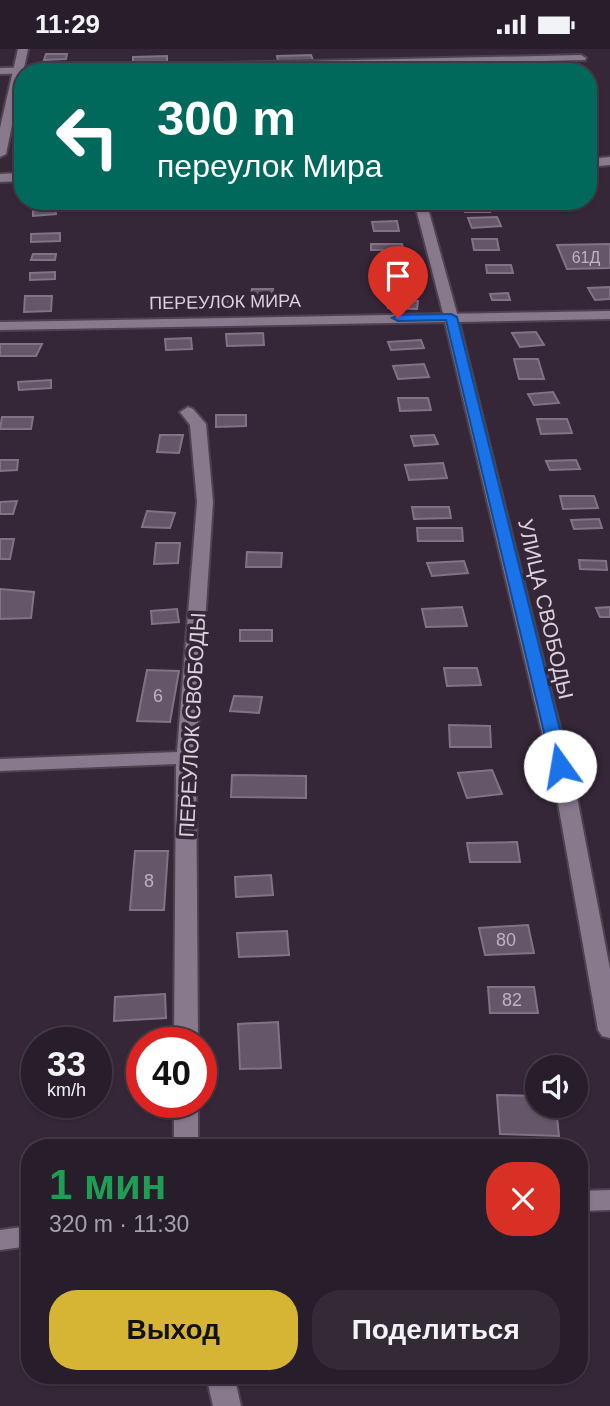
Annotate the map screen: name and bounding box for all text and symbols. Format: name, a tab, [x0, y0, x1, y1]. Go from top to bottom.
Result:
text: 11:29	[35, 9, 100, 39]
icon: left	[42, 91, 133, 182]
text: 300 m	[157, 91, 296, 145]
text: переулок Мира	[157, 148, 383, 184]
pin	[368, 246, 428, 318]
house number: 61Д	[572, 249, 600, 266]
icon: arrive	[379, 257, 417, 295]
street label: ПЕРЕУЛОК МИРА	[149, 291, 301, 313]
street label: УЛИЦА СВОБОДЫ	[514, 517, 578, 701]
street label: ПЕРЕУЛОК СВОБОДЫ	[175, 612, 209, 838]
house number: 6	[153, 686, 163, 706]
position arrow	[523, 729, 597, 803]
house number: 8	[144, 871, 154, 891]
house number: 80	[496, 930, 516, 950]
house number: 82	[502, 990, 522, 1010]
speed limit sign: 40	[126, 1027, 217, 1118]
text: 33	[47, 1044, 86, 1083]
map controls	[525, 1055, 588, 1118]
button: sound	[525, 1055, 588, 1118]
text: km/h	[47, 1080, 86, 1100]
text: 1 мин	[49, 1161, 166, 1208]
button: close	[486, 1162, 560, 1236]
text: 320 m · 11:30	[49, 1211, 189, 1237]
button: Выход	[49, 1290, 298, 1370]
button: Поделиться	[312, 1290, 560, 1370]

